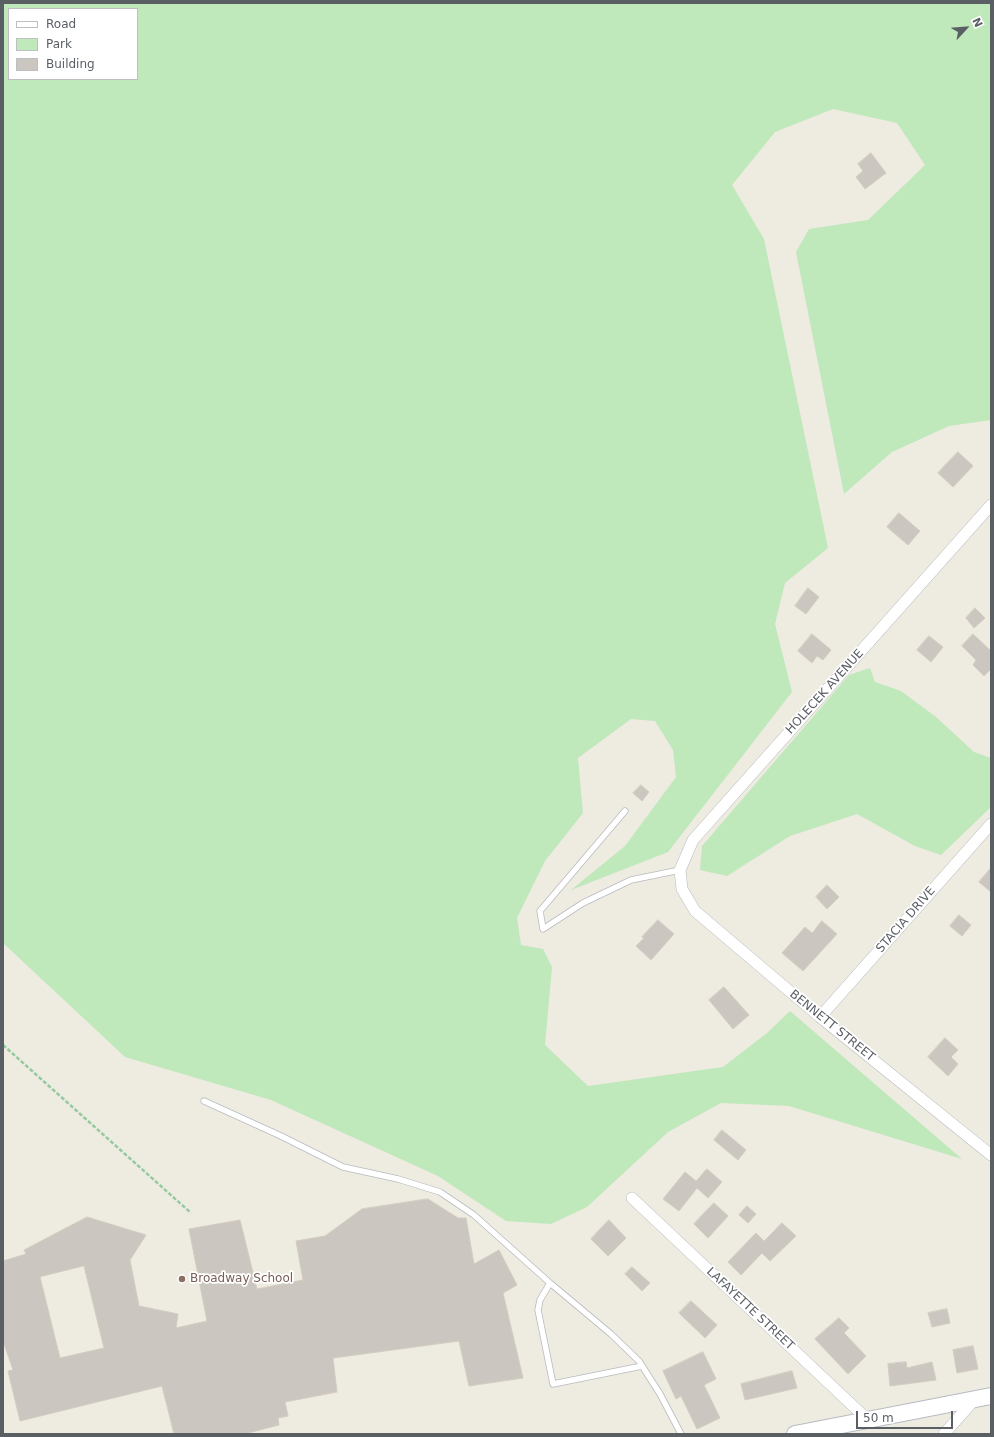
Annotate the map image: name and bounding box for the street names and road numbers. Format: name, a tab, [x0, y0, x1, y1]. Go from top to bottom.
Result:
street label: HOLECEK AVENUE	[783, 647, 867, 737]
street label: STACIA DRIVE	[873, 884, 939, 956]
street label: BENNETT STREET	[787, 987, 877, 1065]
street label: LAFAYETTE STREET	[703, 1265, 797, 1353]

